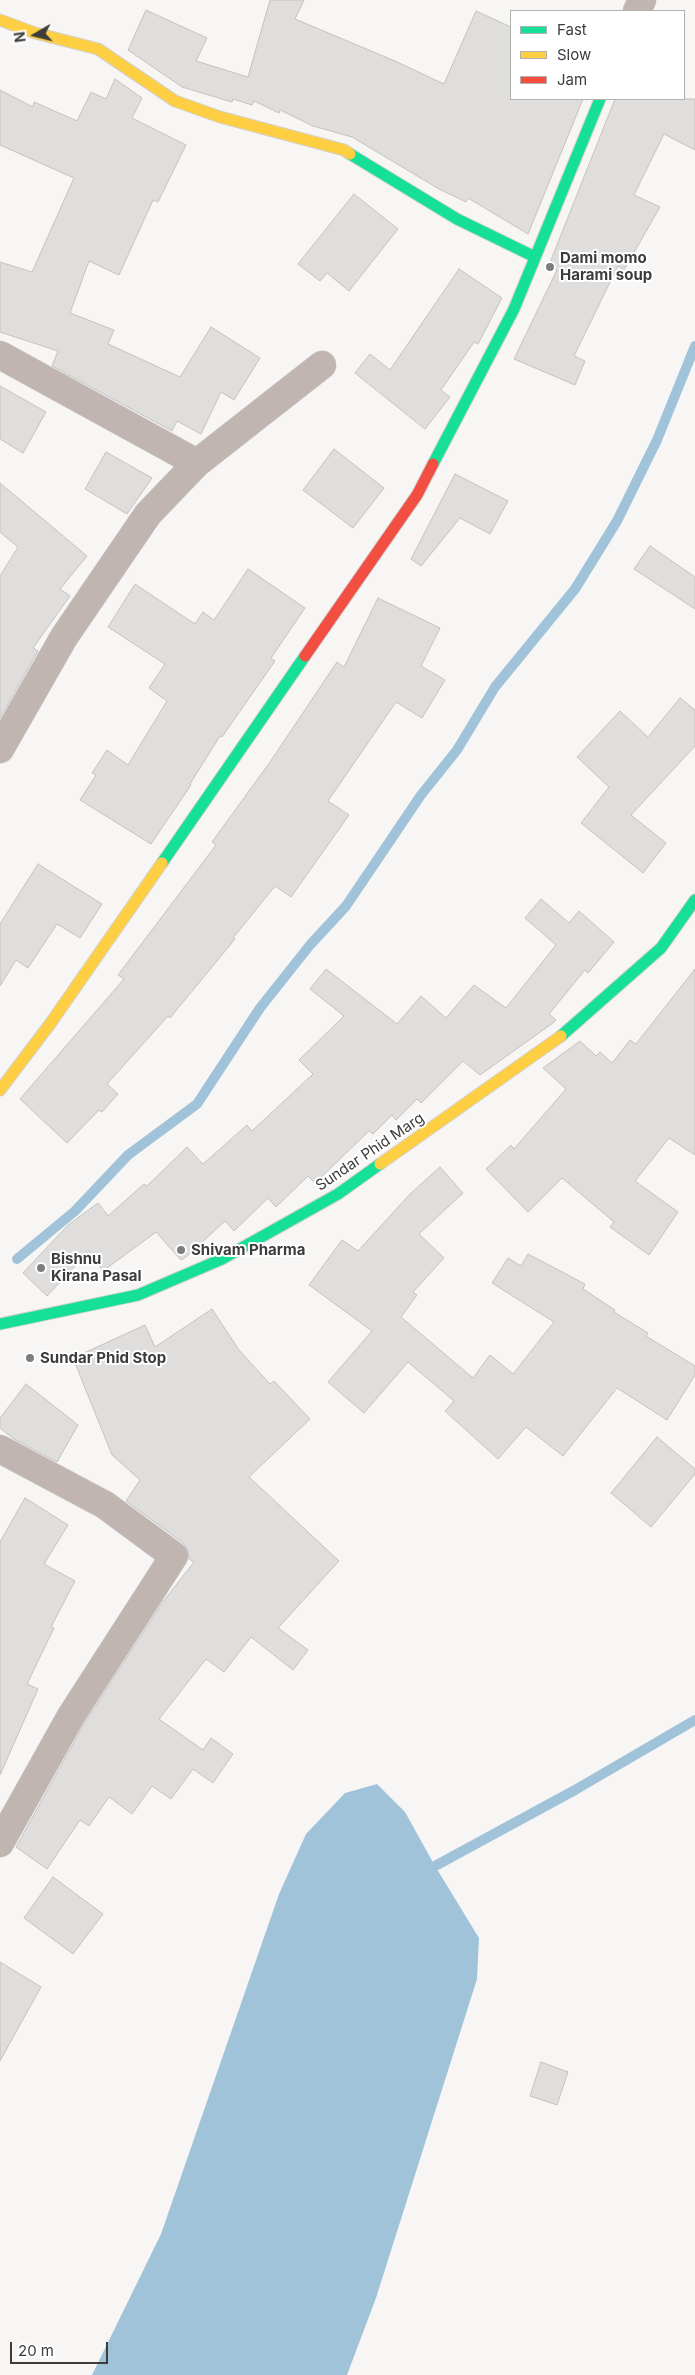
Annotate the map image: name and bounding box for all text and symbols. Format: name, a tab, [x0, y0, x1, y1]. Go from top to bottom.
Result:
north arrow	[10, 10, 60, 60]
legend	[510, 10, 685, 100]
text: Fast	[557, 20, 587, 39]
text: N	[10, 31, 29, 44]
text: Slow	[557, 45, 591, 64]
text: Jam	[557, 70, 587, 89]
place label: Dami momo Harami soup	[560, 249, 652, 284]
marker: Dami momo Harami soup	[544, 261, 556, 273]
street label: Sundar Phid Marg	[312, 1109, 428, 1195]
place label: Shivam Pharma	[191, 1241, 305, 1259]
marker: Shivam Pharma	[175, 1244, 187, 1256]
place label: Bishnu Kirana Pasal	[51, 1250, 142, 1285]
marker: Bishnu Kirana Pasal	[35, 1262, 47, 1274]
place label: Sundar Phid Stop	[40, 1349, 166, 1367]
marker: Sundar Phid Stop	[24, 1352, 36, 1364]
scale bar	[12, 2332, 110, 2364]
text: 20 m	[18, 2341, 54, 2360]

